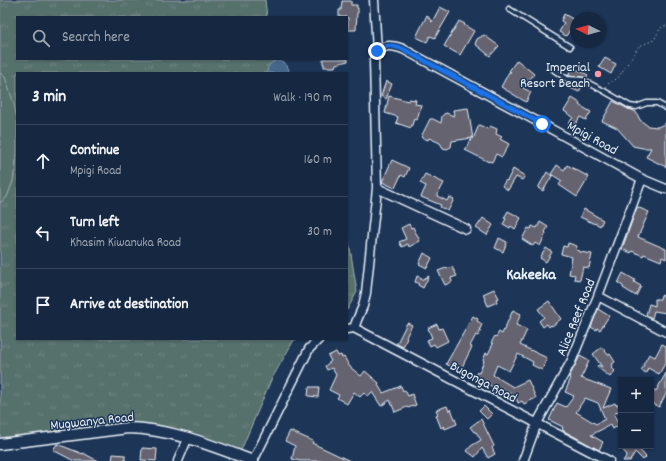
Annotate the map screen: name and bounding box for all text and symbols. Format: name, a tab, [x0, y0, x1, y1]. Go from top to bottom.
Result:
north arrow	[570, 12, 606, 48]
search box	[16, 16, 348, 60]
icon: search	[30, 27, 52, 49]
text: Search here	[62, 27, 130, 49]
route end	[368, 42, 386, 60]
place label: Imperial Resort Beach	[520, 58, 591, 94]
marker: Imperial Resort Beach	[593, 69, 603, 79]
text: 3 min	[32, 86, 66, 110]
text: Walk · 190 m	[273, 89, 332, 108]
route start	[533, 115, 551, 133]
street label: Mpigi Road	[563, 117, 621, 161]
text: Continue	[70, 140, 119, 162]
icon: ahead	[32, 150, 54, 172]
text: 160 m	[304, 151, 332, 170]
text: Mpigi Road	[70, 162, 121, 181]
text: Turn left	[70, 212, 119, 234]
icon: left	[32, 222, 54, 244]
text: 30 m	[307, 223, 332, 242]
text: Khasim Kiwanuka Road	[70, 234, 181, 253]
district label: Kakeeka	[506, 264, 557, 287]
street label: Alice Reef Road	[552, 276, 601, 360]
icon: arrive	[32, 294, 54, 316]
text: Arrive at destination	[70, 294, 188, 316]
street label: Bugonga Road	[446, 357, 520, 409]
map controls	[618, 377, 654, 449]
button: +	[618, 377, 654, 413]
street label: Mugwanya Road	[49, 408, 135, 436]
button: −	[618, 413, 654, 449]

